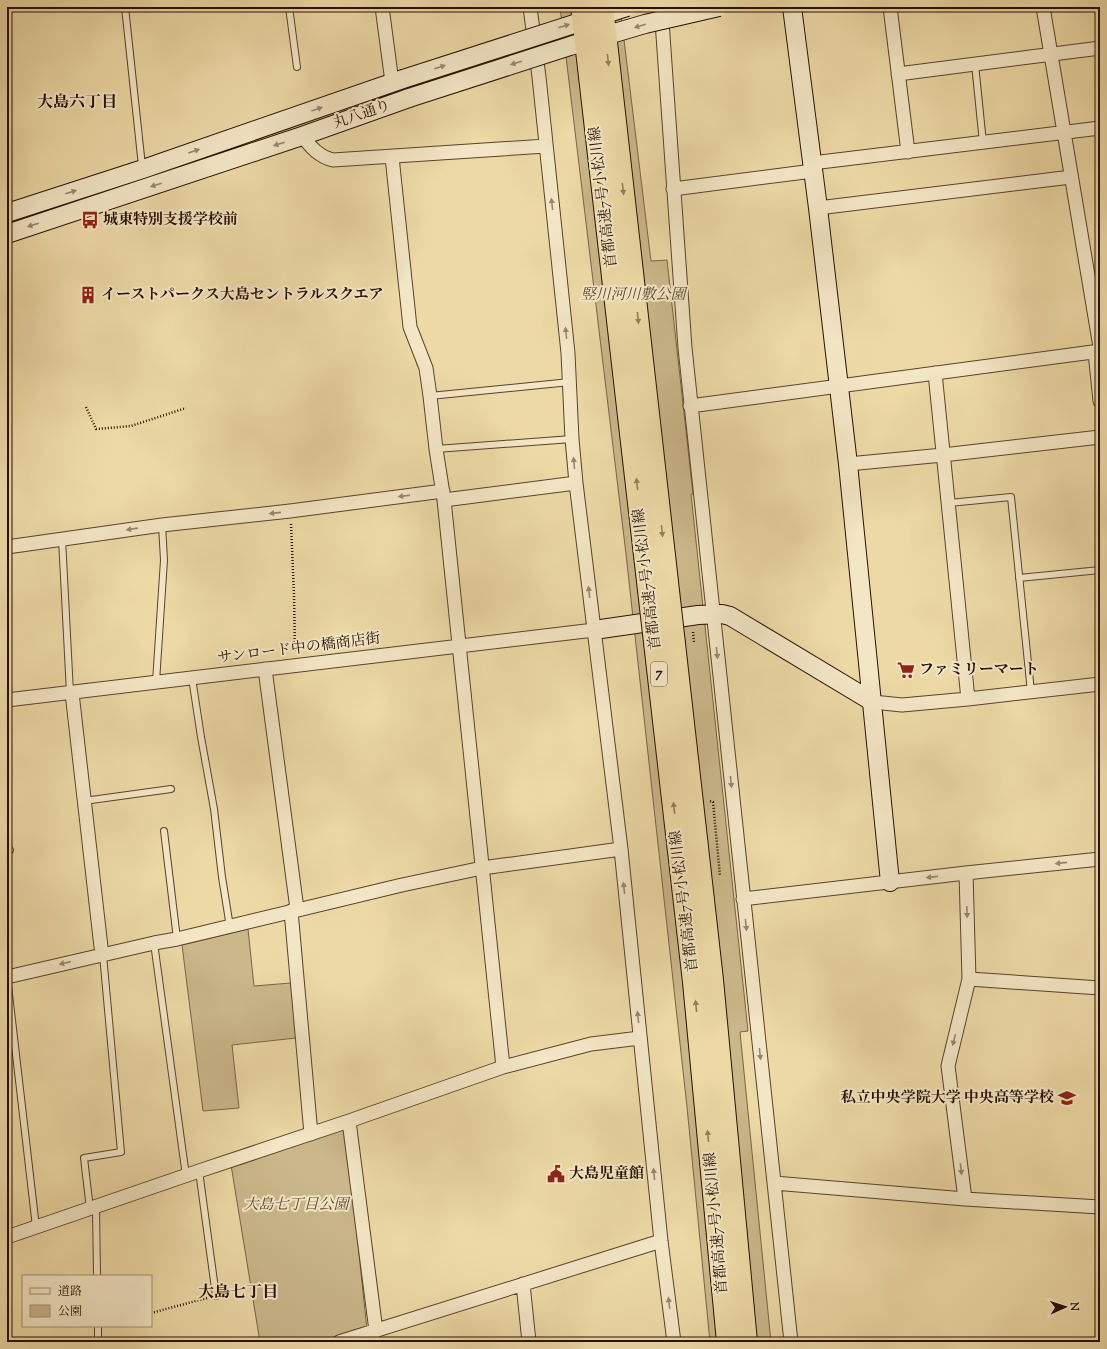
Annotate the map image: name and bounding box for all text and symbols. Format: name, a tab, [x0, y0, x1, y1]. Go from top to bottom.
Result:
one-way arrow	[558, 23, 570, 29]
one-way arrow	[634, 23, 646, 29]
one-way arrow	[605, 54, 612, 66]
one-way arrow	[510, 61, 522, 67]
one-way arrow	[435, 63, 447, 69]
district label: 大島六丁目	[37, 92, 117, 115]
street label: 丸八通り	[330, 95, 394, 135]
one-way arrow	[311, 105, 323, 111]
street label: 首都高速7号小松川線	[585, 125, 623, 269]
one-way arrow	[273, 141, 285, 147]
one-way arrow	[188, 148, 200, 154]
one-way arrow	[150, 182, 162, 188]
one-way arrow	[620, 183, 626, 195]
one-way arrow	[65, 189, 77, 195]
one-way arrow	[549, 198, 555, 210]
bus stop icon: 城東特別支援学校前	[80, 210, 100, 230]
place label: 城東特別支援学校前	[103, 210, 238, 231]
one-way arrow	[26, 222, 38, 228]
building icon: イーストパークス大島セントラルスクエア	[78, 285, 98, 305]
place label: イーストパークス大島セントラルスクエア	[101, 285, 384, 306]
park label: 竪川河川敷公園	[580, 285, 688, 306]
one-way arrow	[634, 312, 641, 324]
one-way arrow	[563, 327, 569, 339]
one-way arrow	[571, 456, 578, 469]
one-way arrow	[634, 478, 640, 490]
one-way arrow	[398, 493, 410, 499]
street label: 首都高速7号小松川線	[629, 507, 667, 651]
one-way arrow	[269, 509, 281, 516]
one-way arrow	[658, 525, 665, 537]
one-way arrow	[126, 526, 138, 532]
one-way arrow	[586, 586, 592, 598]
street label: サンロード中の橋商店街	[216, 629, 382, 669]
one-way arrow	[714, 647, 720, 659]
supermarket icon: ファミリーマート	[896, 660, 916, 680]
place label: ファミリーマート	[919, 660, 1039, 681]
road number: 7	[651, 662, 667, 686]
one-way arrow	[727, 776, 734, 788]
one-way arrow	[671, 802, 677, 814]
street label: 首都高速7号小松川線	[666, 829, 704, 973]
one-way arrow	[1055, 860, 1067, 867]
one-way arrow	[926, 874, 938, 880]
one-way arrow	[621, 882, 628, 894]
one-way arrow	[964, 906, 970, 919]
one-way arrow	[743, 919, 749, 931]
one-way arrow	[59, 961, 71, 967]
one-way arrow	[693, 1000, 700, 1012]
one-way arrow	[634, 1011, 641, 1023]
one-way arrow	[951, 1034, 957, 1046]
one-way arrow	[757, 1048, 763, 1060]
place label: 私立中央学院大学 中央高等学校	[841, 1088, 1054, 1109]
school or university icon: 私立中央学院大学 中央高等学校	[1057, 1088, 1077, 1108]
one-way arrow	[705, 1130, 712, 1142]
street label: 首都高速7号小松川線	[700, 1151, 734, 1295]
one-way arrow	[958, 1163, 964, 1175]
public building icon: 大島児童館	[546, 1164, 566, 1184]
place label: 大島児童館	[569, 1164, 644, 1185]
one-way arrow	[651, 1168, 657, 1180]
park label: 大島七丁目公園	[243, 1195, 351, 1216]
legend	[22, 1275, 152, 1327]
district label: 大島七丁目	[198, 1282, 278, 1305]
text: 道路	[58, 1283, 82, 1301]
north arrow	[1045, 1287, 1085, 1327]
one-way arrow	[666, 1297, 672, 1309]
text: N	[1066, 1301, 1082, 1312]
text: 公園	[58, 1303, 82, 1321]

